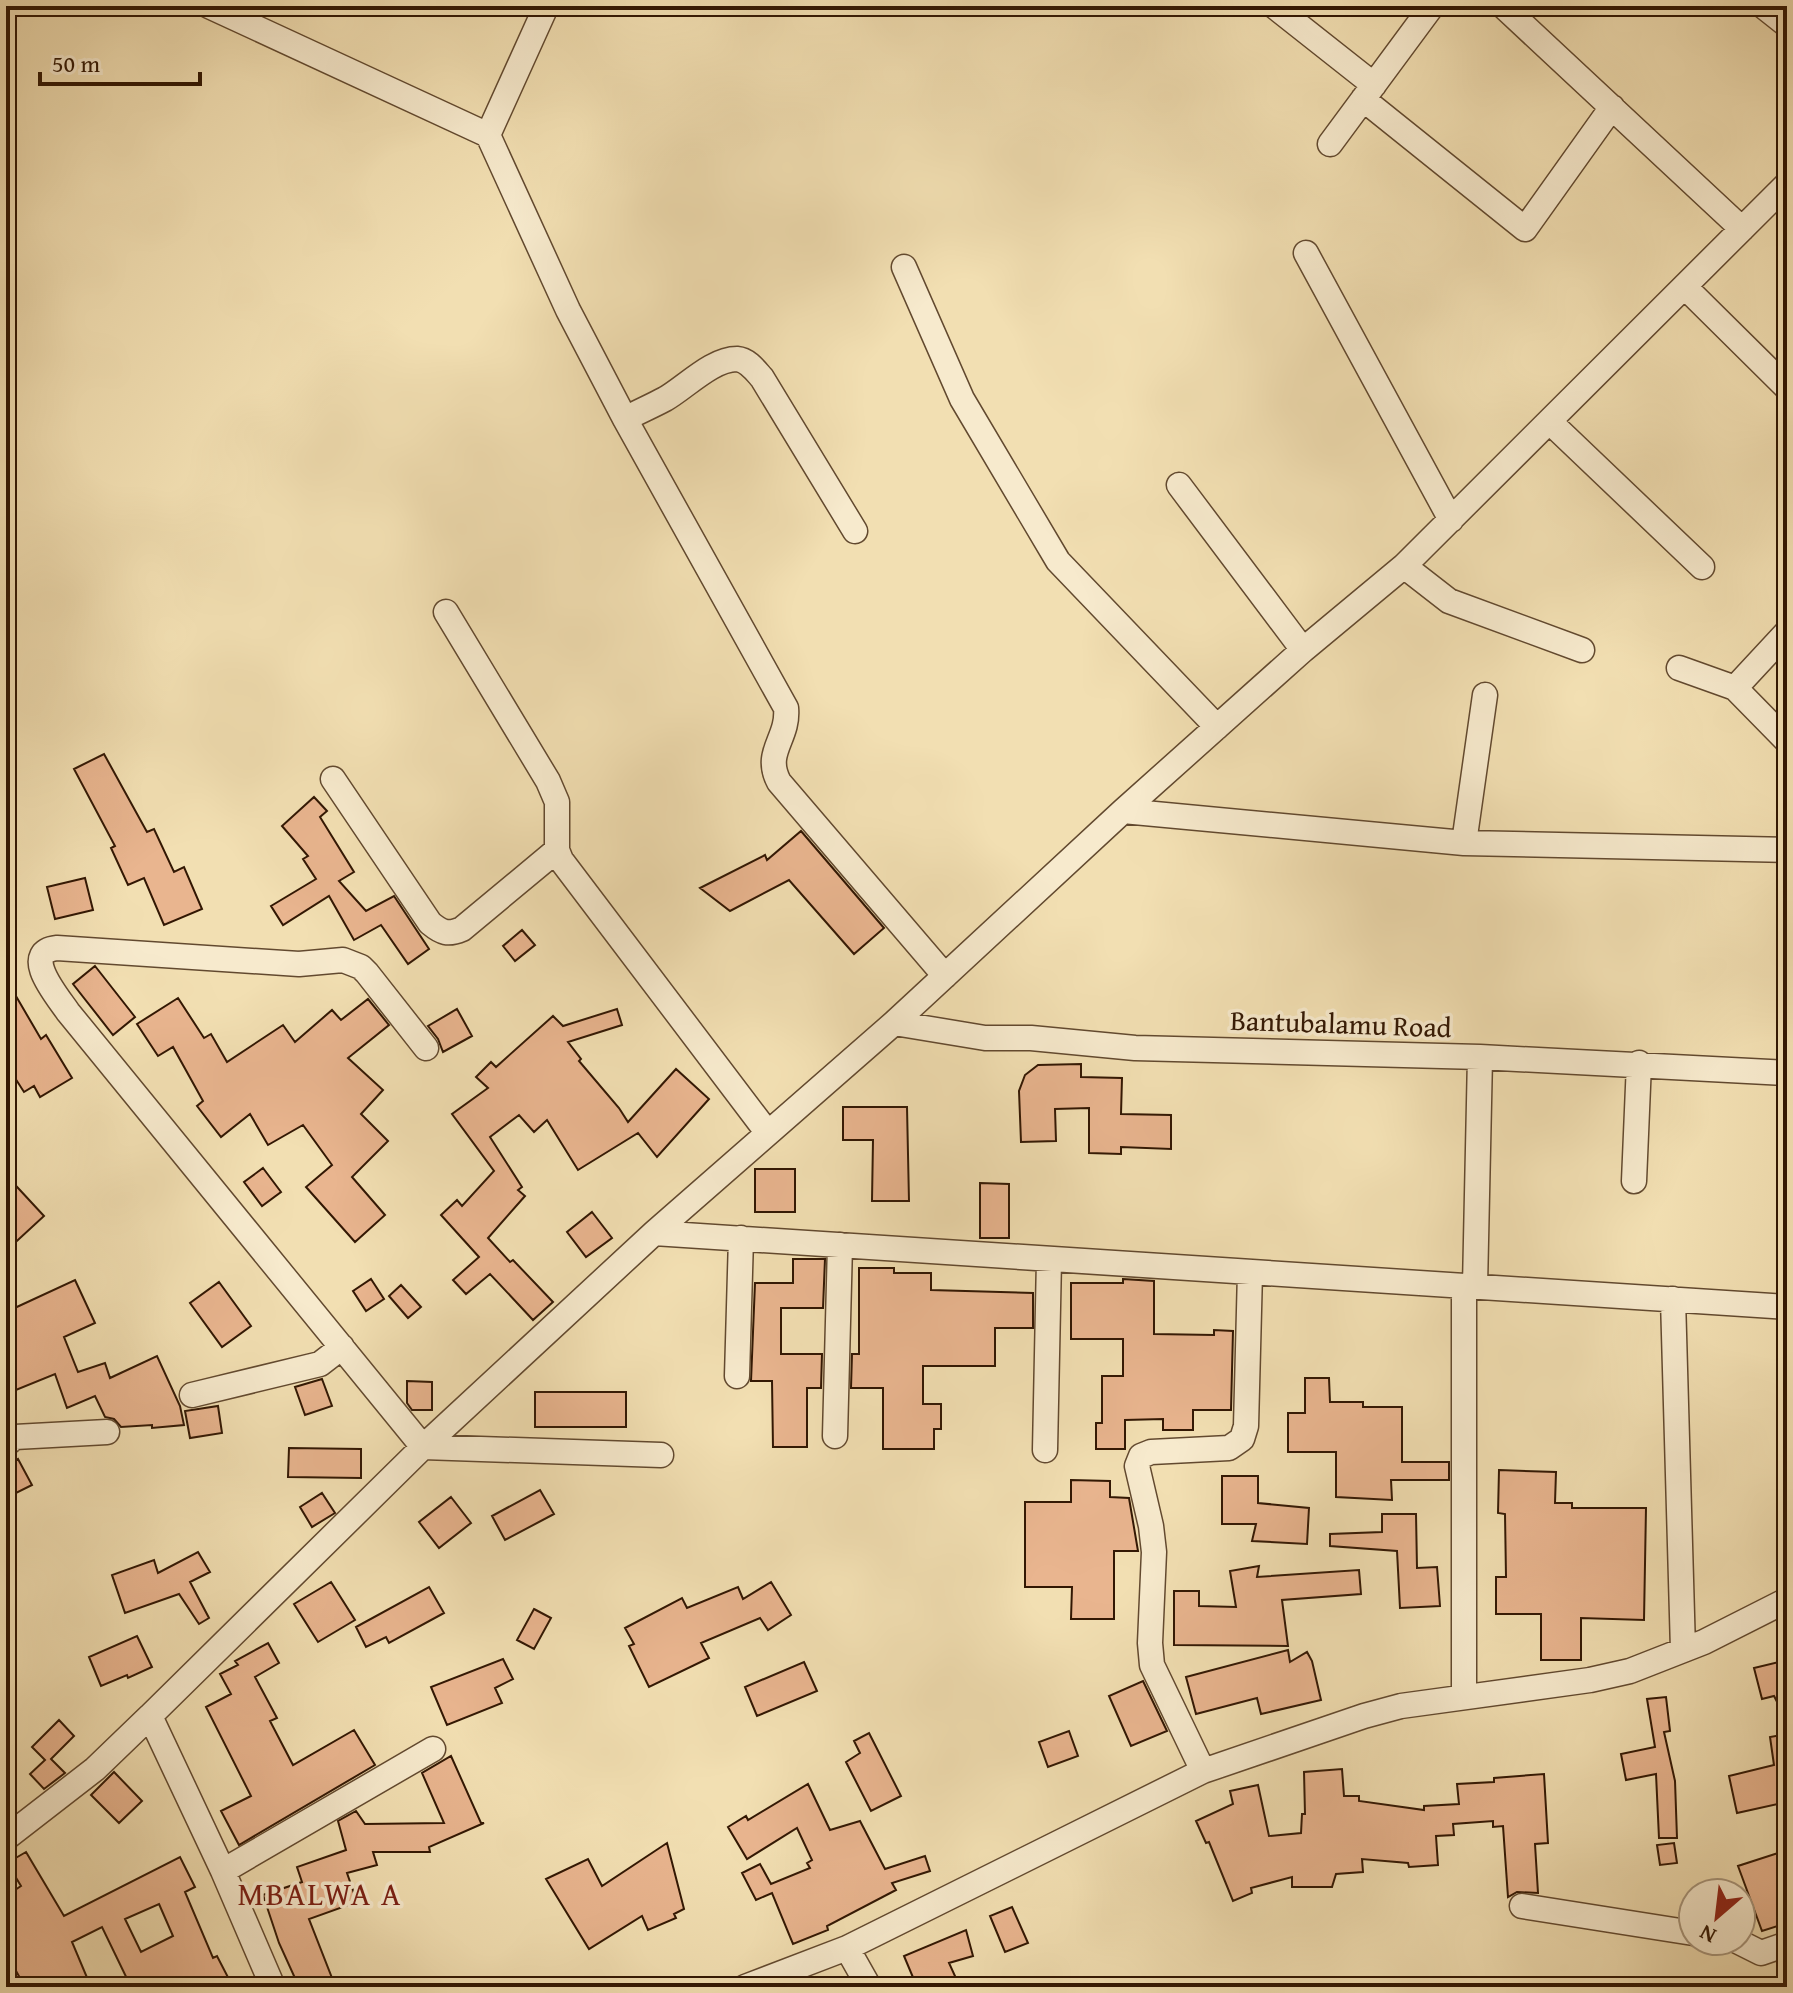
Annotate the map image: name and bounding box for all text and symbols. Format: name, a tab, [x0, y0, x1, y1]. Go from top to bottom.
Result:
scale bar	[40, 36, 200, 86]
text: 50 m	[52, 46, 100, 81]
street label: Bantubalamu Road	[1230, 999, 1452, 1047]
district label: MBALWA A	[237, 1870, 403, 1917]
north arrow	[1677, 1877, 1757, 1957]
text: N	[1693, 1917, 1722, 1952]

